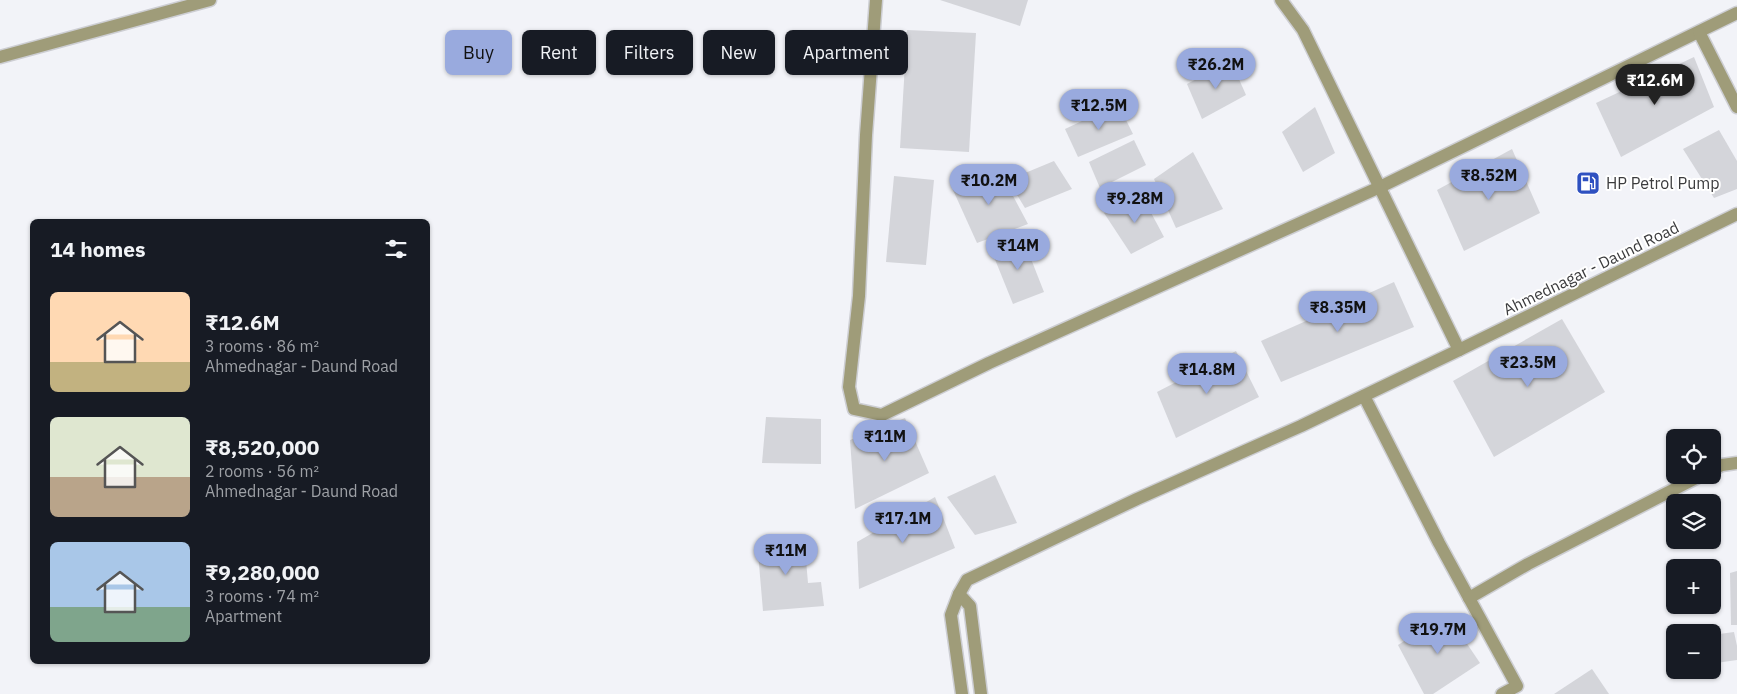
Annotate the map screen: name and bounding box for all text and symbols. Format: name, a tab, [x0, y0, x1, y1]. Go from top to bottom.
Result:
chip: Buy	[445, 30, 512, 75]
chip: Rent	[522, 30, 596, 75]
chip: Filters	[606, 30, 693, 75]
chip: New	[703, 30, 775, 75]
chip: Apartment	[785, 30, 908, 75]
pin: ₹26.2M	[1175, 48, 1257, 90]
text: ₹26.2M	[1188, 54, 1244, 74]
pin: ₹12.6M	[1614, 64, 1696, 106]
text: ₹12.6M	[1627, 70, 1683, 90]
pin: ₹12.5M	[1058, 88, 1140, 131]
text: ₹12.5M	[1071, 95, 1127, 115]
pin: ₹8.52M	[1448, 158, 1530, 201]
pin: ₹10.2M	[948, 164, 1030, 206]
text: ₹8.52M	[1461, 165, 1517, 185]
text: ₹10.2M	[961, 170, 1017, 190]
fuel station icon: HP Petrol Pump	[1575, 170, 1601, 196]
place label: HP Petrol Pump	[1606, 173, 1719, 193]
pin: ₹9.28M	[1094, 182, 1176, 224]
text: ₹9.28M	[1107, 188, 1163, 208]
street label: Ahmednagar - Daund Road	[1500, 217, 1682, 319]
pin: ₹14M	[988, 228, 1048, 271]
text: 14 homes	[50, 235, 146, 263]
icon: filters	[382, 235, 410, 263]
text: ₹14M	[997, 235, 1039, 255]
pin: ₹8.35M	[1297, 290, 1379, 333]
text: ₹8.35M	[1310, 297, 1366, 317]
text: ₹12.6M	[205, 308, 280, 336]
icon: home	[90, 312, 150, 372]
text: 3 rooms · 86 m²	[205, 336, 319, 356]
pin: ₹23.5M	[1487, 346, 1569, 388]
pin: ₹14.8M	[1166, 352, 1248, 395]
text: ₹23.5M	[1500, 352, 1556, 372]
text: Ahmednagar - Daund Road	[205, 356, 398, 376]
text: ₹14.8M	[1179, 359, 1235, 379]
pin: ₹11M	[855, 420, 915, 462]
text: ₹11M	[864, 426, 906, 446]
map controls	[1666, 429, 1721, 679]
button: locate	[1666, 429, 1721, 484]
text: ₹8,520,000	[205, 433, 319, 461]
icon: home	[90, 437, 150, 497]
text: 2 rooms · 56 m²	[205, 461, 319, 481]
text: Ahmednagar - Daund Road	[205, 481, 398, 501]
button: layers	[1666, 494, 1721, 549]
pin: ₹17.1M	[862, 502, 944, 544]
text: ₹17.1M	[875, 508, 931, 528]
pin: ₹11M	[756, 534, 816, 576]
text: ₹11M	[765, 540, 807, 560]
text: ₹9,280,000	[205, 558, 319, 586]
button: +	[1666, 559, 1721, 614]
icon: home	[90, 562, 150, 622]
text: 3 rooms · 74 m²	[205, 586, 319, 606]
text: Apartment	[205, 606, 282, 626]
pin: ₹19.7M	[1397, 612, 1479, 655]
text: ₹19.7M	[1410, 619, 1466, 639]
button: −	[1666, 624, 1721, 679]

